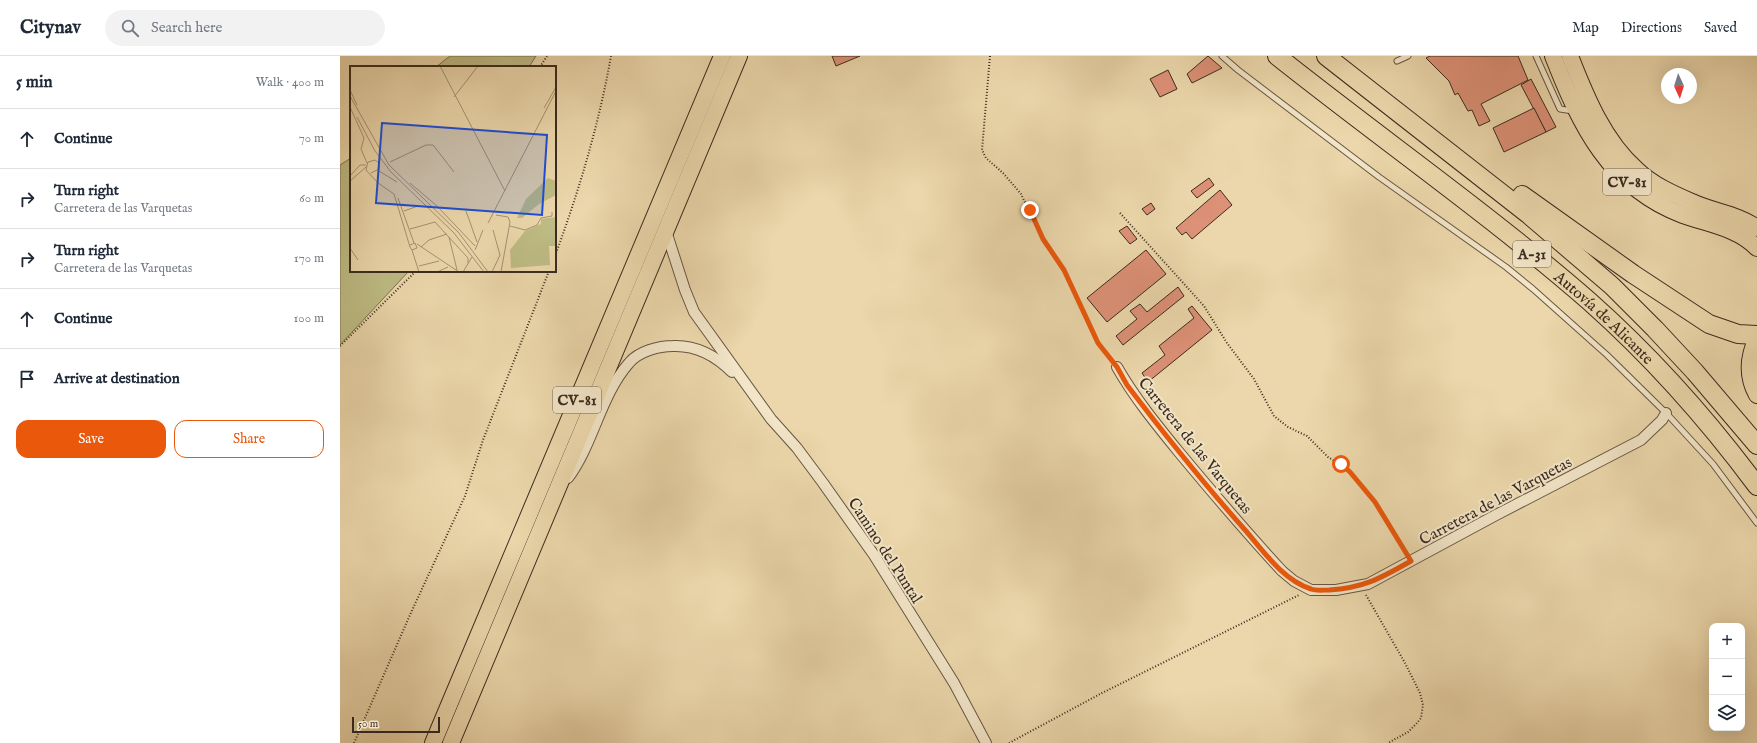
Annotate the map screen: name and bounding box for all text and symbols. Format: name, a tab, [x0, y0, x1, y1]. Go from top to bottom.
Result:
search box	[105, 10, 385, 46]
text: Citynav	[20, 16, 81, 40]
icon: search	[119, 17, 141, 39]
text: Search here	[151, 18, 222, 37]
text: Map	[1572, 19, 1599, 37]
text: Directions	[1621, 19, 1682, 37]
text: Saved	[1704, 19, 1737, 37]
inset map	[350, 66, 556, 272]
north arrow	[1661, 68, 1697, 104]
text: 5 min	[16, 72, 53, 93]
text: Walk · 400 m	[256, 74, 324, 91]
icon: ahead	[16, 128, 38, 150]
text: Continue	[54, 129, 112, 148]
text: 70 m	[299, 130, 324, 147]
road number: CV-81	[1603, 169, 1651, 195]
text: Turn right	[54, 181, 119, 200]
icon: right	[16, 188, 38, 210]
text: 60 m	[299, 190, 324, 207]
text: Carretera de las Varquetas	[54, 200, 192, 217]
route end	[1021, 201, 1039, 219]
text: Turn right	[54, 241, 119, 260]
road number: A-31	[1513, 241, 1551, 267]
icon: right	[16, 248, 38, 270]
text: 170 m	[294, 250, 324, 267]
text: Carretera de las Varquetas	[54, 260, 192, 277]
street label: Autovía de Alicante	[1548, 267, 1657, 369]
icon: ahead	[16, 308, 38, 330]
text: Continue	[54, 309, 112, 328]
text: 100 m	[294, 310, 324, 327]
icon: arrive	[16, 368, 38, 390]
text: Arrive at destination	[54, 369, 180, 388]
street label: Carretera de las Varquetas	[1133, 374, 1256, 519]
road number: CV-81	[553, 387, 601, 413]
button: Save	[16, 420, 166, 458]
button: Share	[174, 420, 324, 458]
street label: Carretera de las Varquetas	[1416, 453, 1576, 551]
route start	[1332, 455, 1350, 473]
street label: Camino del Puntal	[843, 494, 926, 608]
map controls	[1709, 623, 1745, 731]
button: +	[1709, 623, 1745, 659]
button: −	[1709, 659, 1745, 695]
button: layers	[1709, 695, 1745, 731]
scale bar	[352, 715, 440, 734]
text: 50 m	[358, 717, 378, 731]

